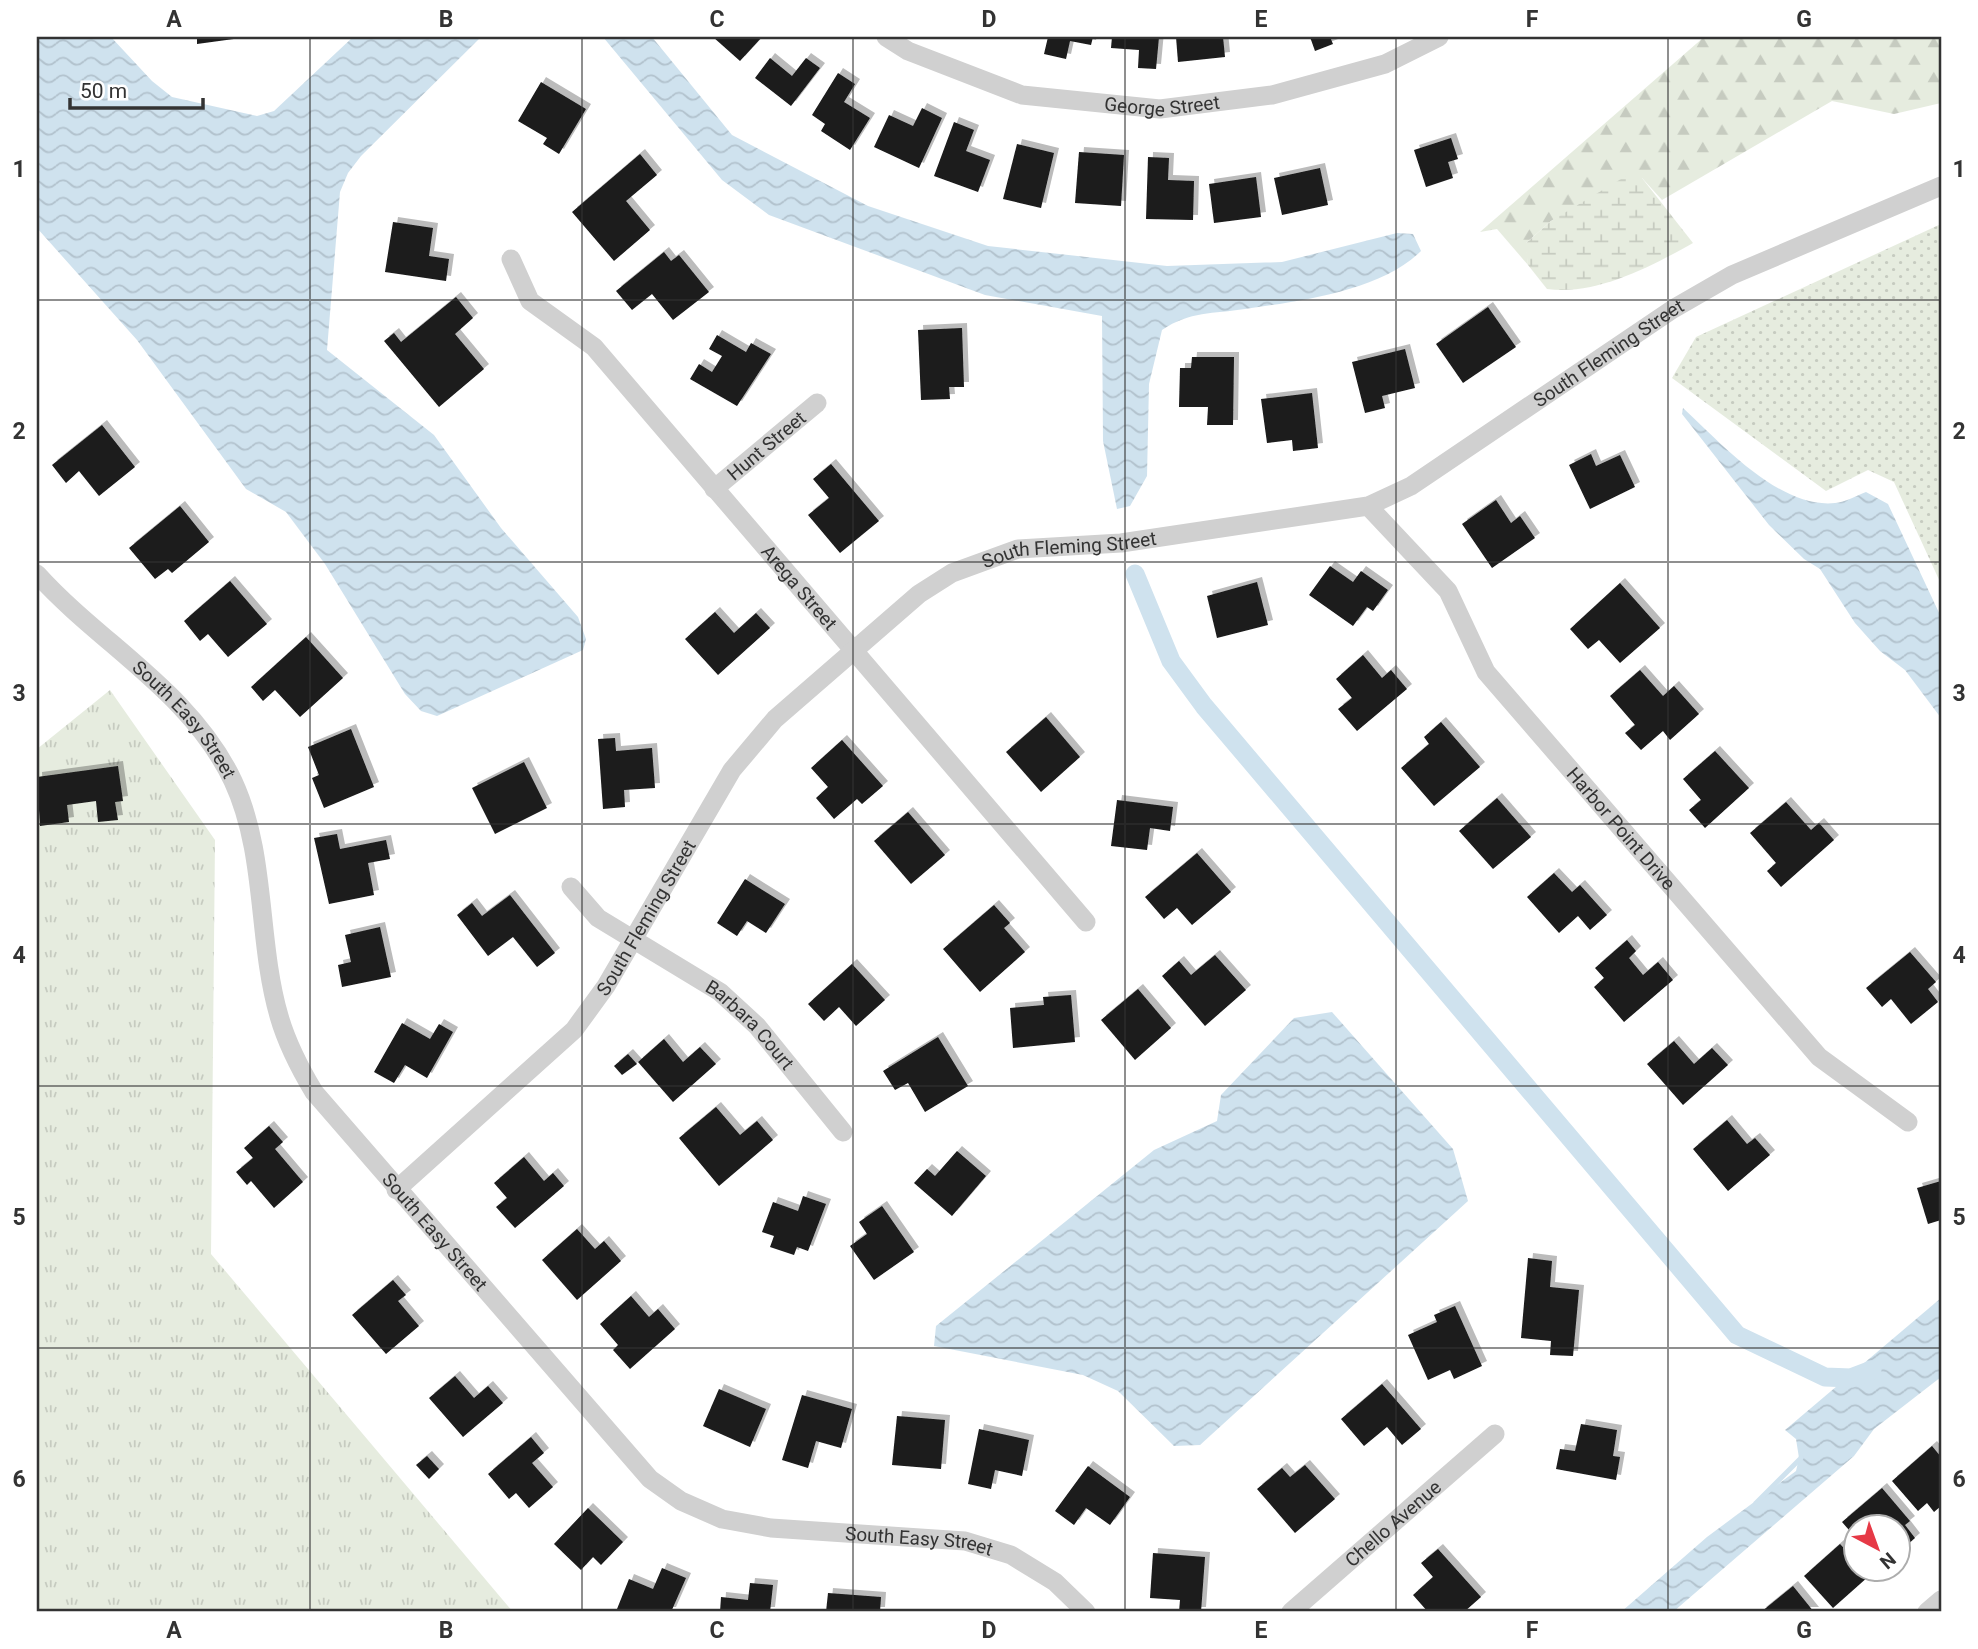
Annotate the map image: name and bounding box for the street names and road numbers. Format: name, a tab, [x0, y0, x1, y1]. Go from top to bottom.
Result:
street label: George Street	[1103, 90, 1221, 121]
street label: South Fleming Street	[1529, 294, 1688, 412]
street label: Hunt Street	[722, 406, 810, 485]
street label: South Fleming Street	[979, 526, 1158, 573]
street label: Arega Street	[757, 540, 842, 634]
street label: South Easy Street	[128, 655, 241, 782]
street label: Harbor Point Drive	[1562, 762, 1681, 894]
street label: South Fleming Street	[591, 835, 700, 1000]
street label: Barbara Court	[702, 975, 799, 1074]
street label: South Easy Street	[378, 1168, 493, 1295]
street label: Chello Avenue	[1340, 1475, 1445, 1571]
street label: South Easy Street	[844, 1521, 996, 1560]

